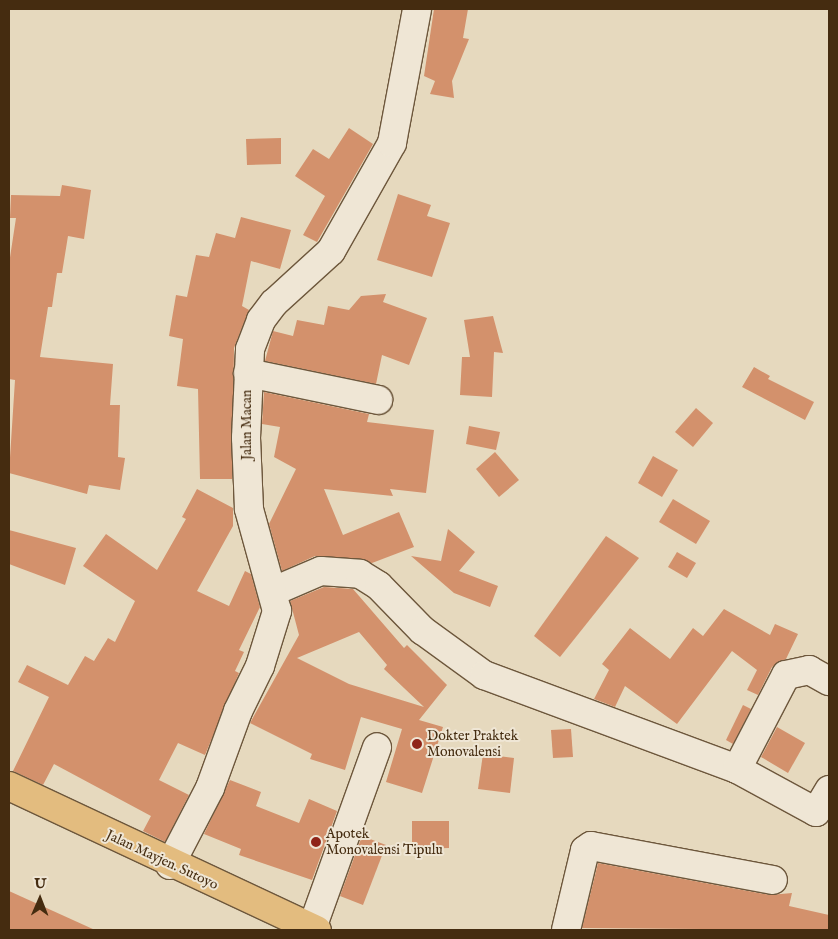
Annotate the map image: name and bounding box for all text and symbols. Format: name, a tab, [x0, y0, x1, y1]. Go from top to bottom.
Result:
street label: Jalan Macan	[239, 390, 255, 460]
place label: Dokter Praktek Monovalensi	[427, 728, 518, 760]
marker: Dokter Praktek Monovalensi	[411, 738, 423, 750]
place label: Apotek Monovalensi Tipulu	[326, 826, 443, 859]
street label: Jalan Mayjen. Sutoyo	[103, 827, 221, 893]
marker: Apotek Monovalensi Tipulu	[310, 836, 322, 848]
north arrow	[15, 874, 65, 924]
text: U	[34, 875, 46, 893]

